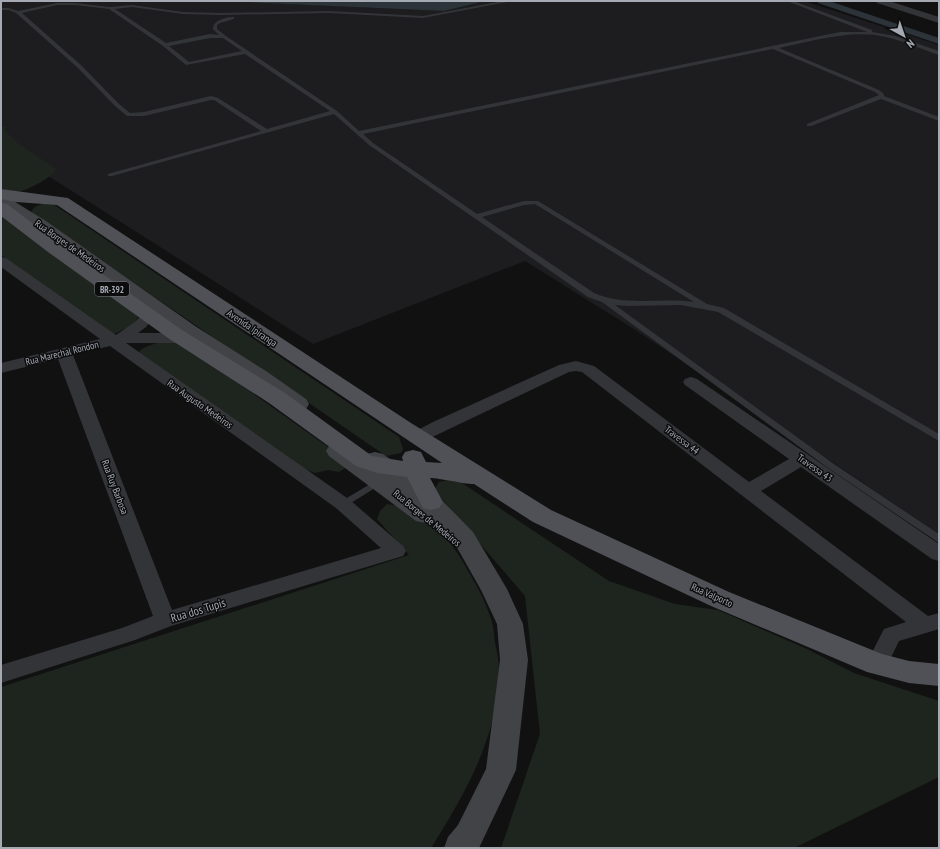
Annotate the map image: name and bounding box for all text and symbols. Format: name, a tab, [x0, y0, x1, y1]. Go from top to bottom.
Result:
north arrow	[884, 16, 924, 56]
text: N	[904, 36, 917, 51]
street label: Rua Borges de Medeiros	[32, 217, 108, 276]
road number: BR-392	[95, 282, 129, 296]
street label: Avenida Ipiranga	[224, 306, 280, 350]
street label: Rua Marechal Rondon	[24, 338, 100, 368]
street label: Rua Augusto Medeiros	[165, 377, 236, 432]
street label: Travessa 44	[662, 423, 702, 458]
street label: Travessa 43	[795, 451, 835, 485]
street label: Rua Ruy Barbosa	[99, 458, 131, 516]
street label: Rua Borges de Medeiros	[391, 487, 464, 550]
street label: Rua Valporto	[689, 580, 735, 610]
street label: Rua dos Tupis	[169, 595, 227, 625]

